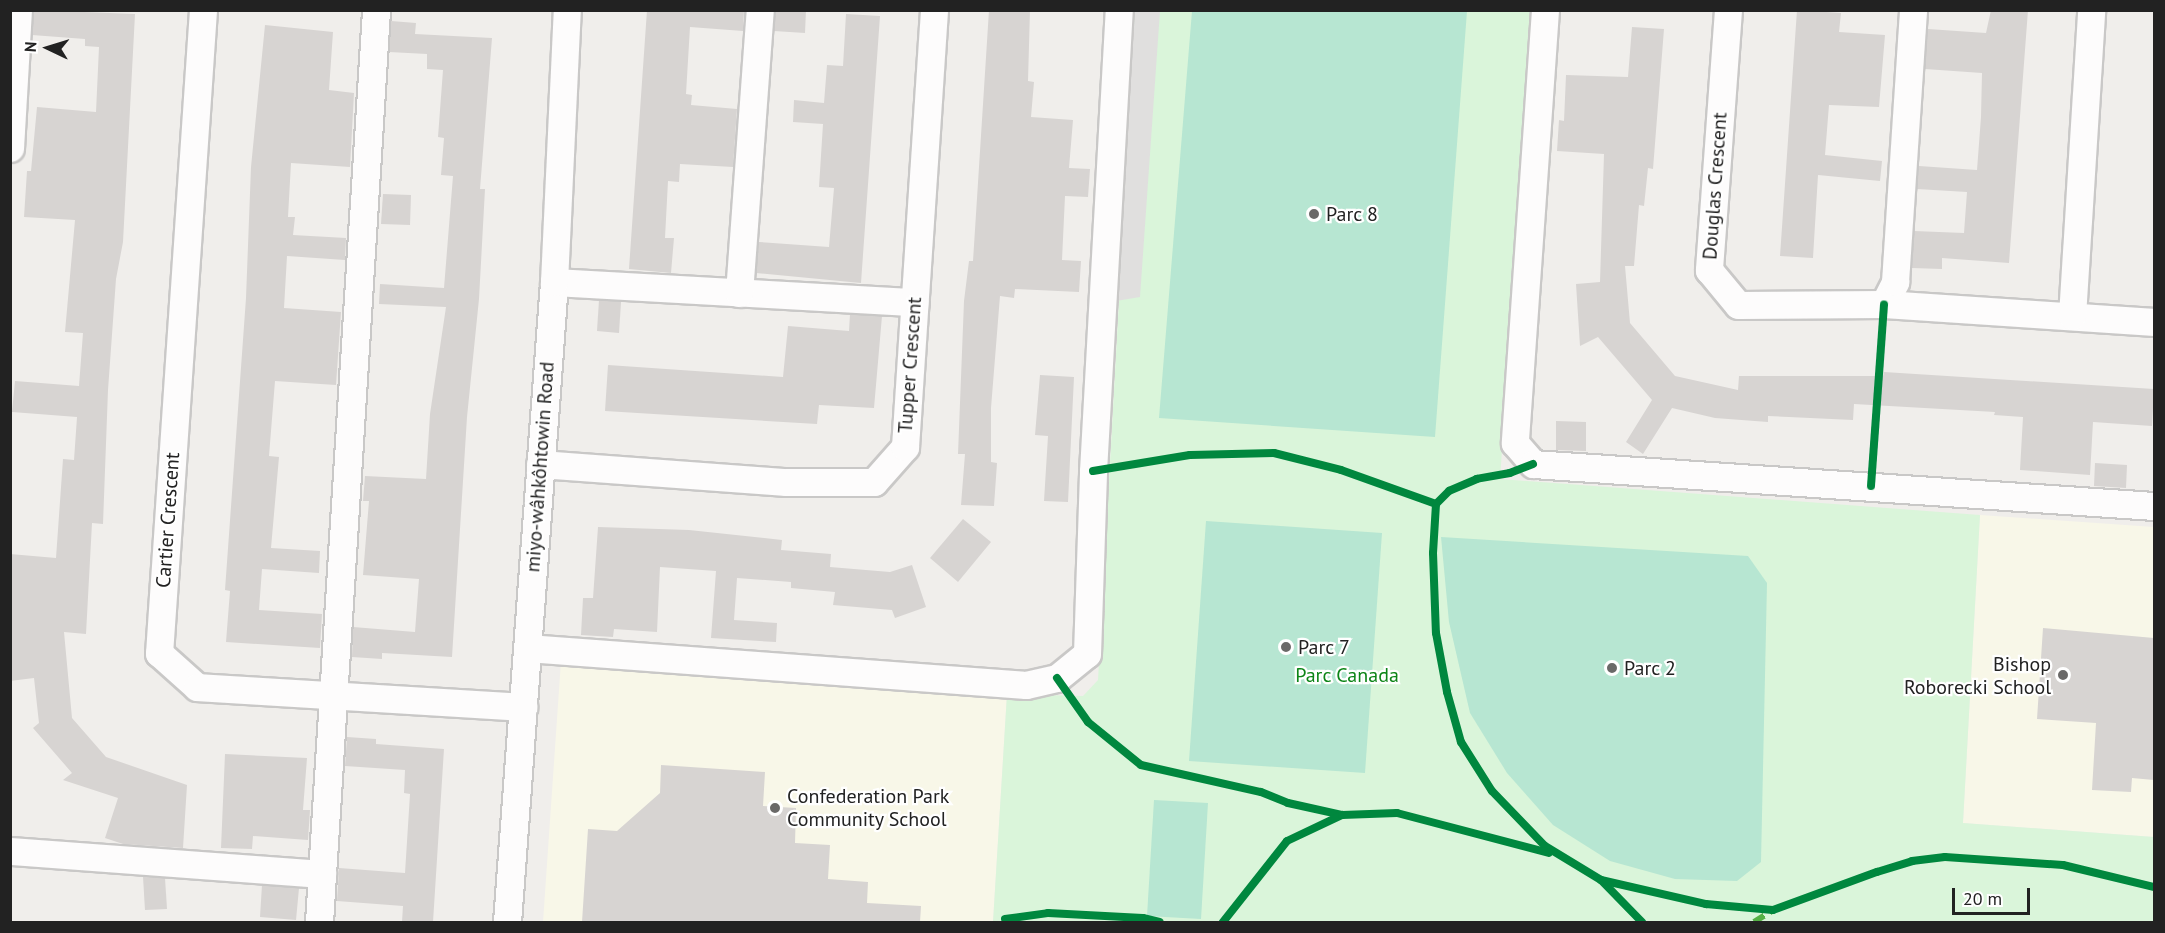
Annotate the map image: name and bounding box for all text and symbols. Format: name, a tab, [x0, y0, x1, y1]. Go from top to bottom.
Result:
north arrow	[18, 18, 78, 78]
text: N	[20, 41, 40, 53]
street label: Douglas Crescent	[1698, 111, 1732, 261]
place label: Parc 8	[1326, 202, 1378, 226]
marker: Parc 8	[1307, 207, 1321, 221]
street label: Tupper Crescent	[893, 296, 927, 434]
street label: miyo-wâhkôhtowin Road	[521, 361, 559, 573]
street label: Cartier Crescent	[151, 451, 185, 589]
place label: Parc 7	[1298, 635, 1350, 659]
marker: Parc 7	[1279, 640, 1293, 654]
place label: Bishop Roborecki School	[1904, 652, 2051, 699]
place label: Parc 2	[1624, 656, 1676, 680]
marker: Parc 2	[1605, 661, 1619, 675]
park label: Parc Canada	[1295, 663, 1399, 687]
marker: Bishop Roborecki School	[2056, 668, 2070, 682]
place label: Confederation Park Community School	[787, 784, 949, 831]
marker: Confederation Park Community School	[768, 801, 782, 815]
scale bar	[1955, 876, 2033, 914]
text: 20 m	[1963, 887, 2002, 910]

